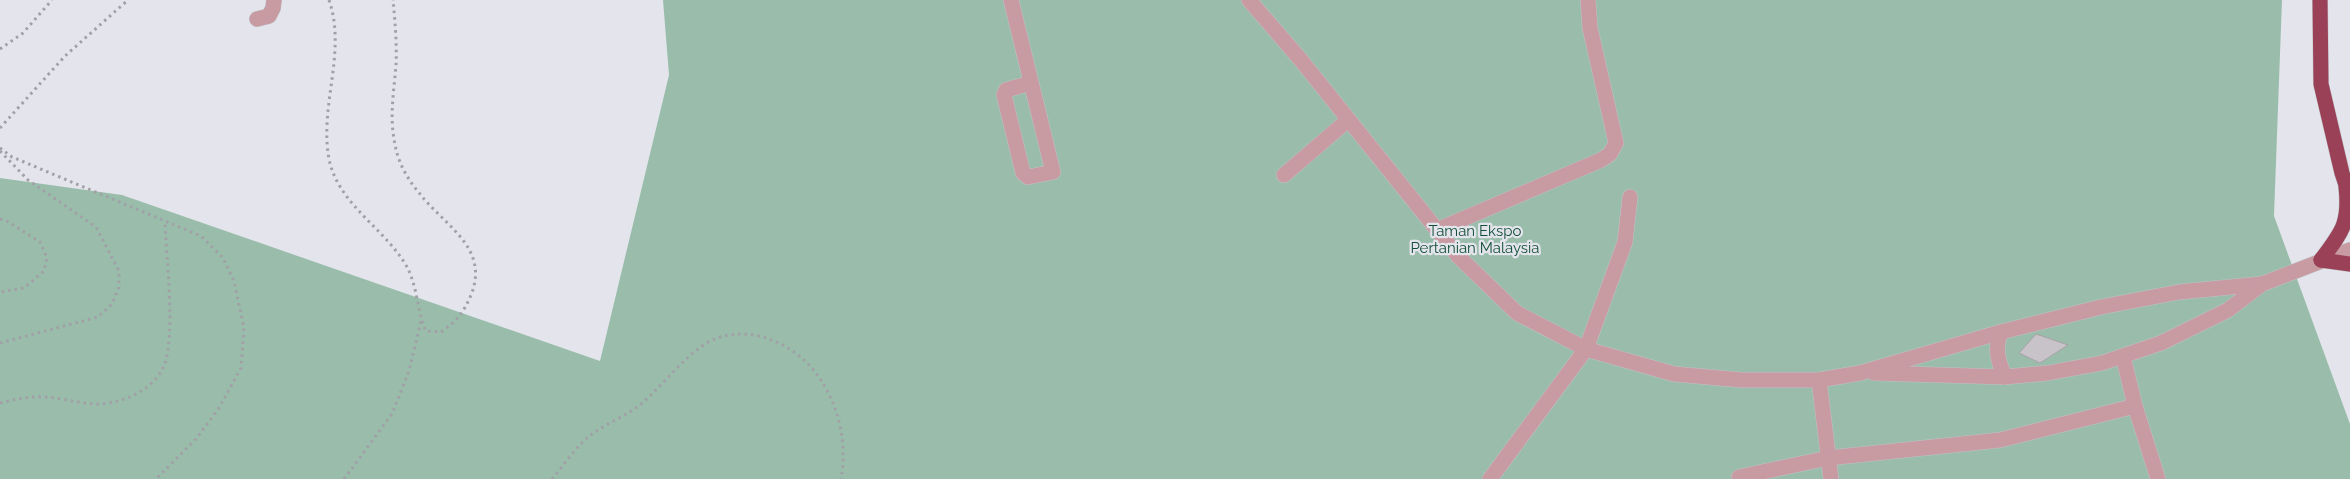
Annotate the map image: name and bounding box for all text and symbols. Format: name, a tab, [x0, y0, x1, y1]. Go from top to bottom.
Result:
park label: Taman Ekspo Pertanian Malaysia	[1410, 222, 1540, 257]

